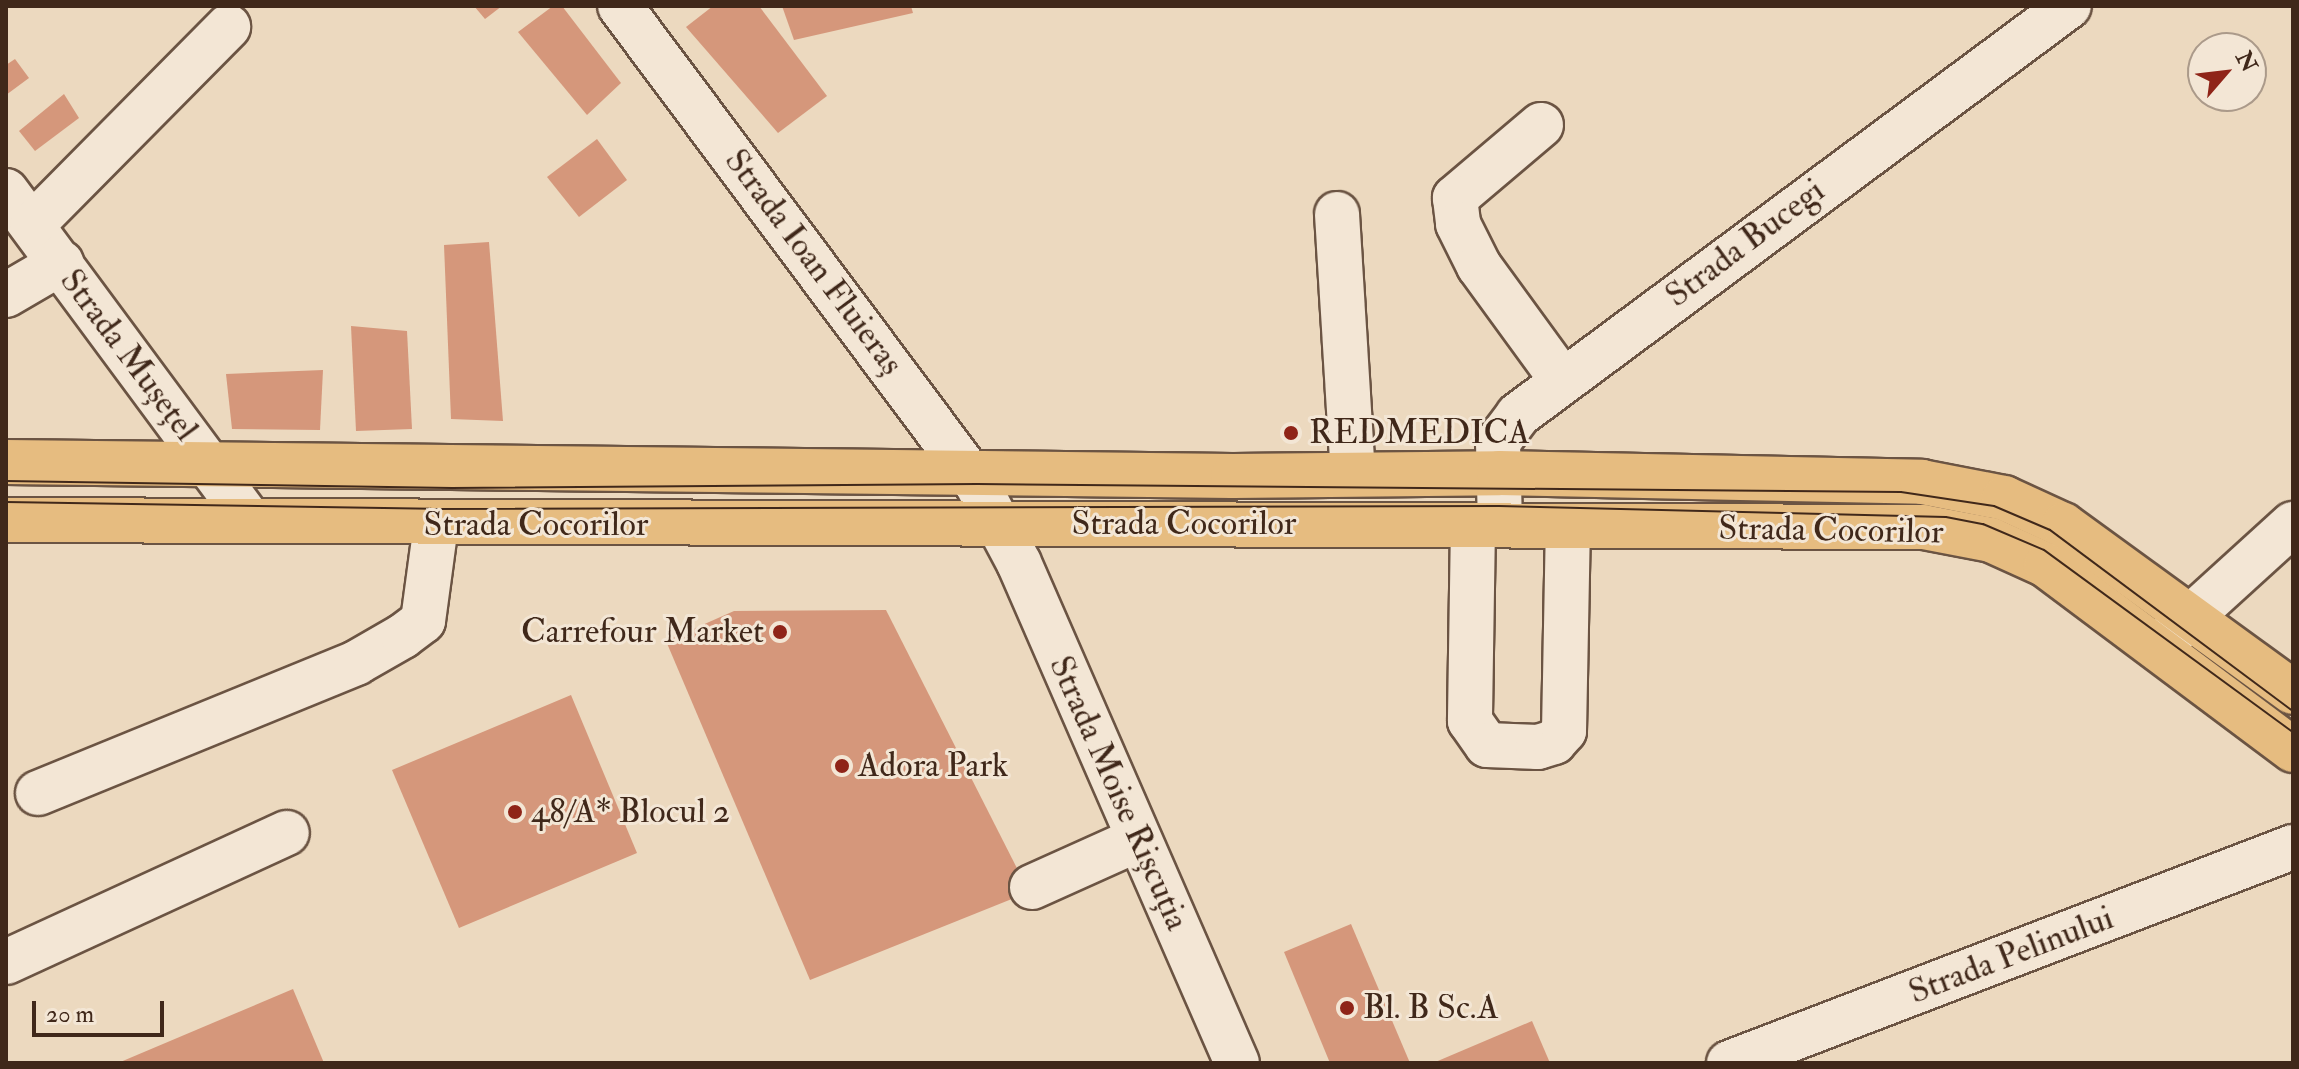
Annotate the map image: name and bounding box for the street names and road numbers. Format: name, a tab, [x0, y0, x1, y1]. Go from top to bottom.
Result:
street label: Strada Ioan Fluieraș	[716, 141, 912, 383]
street label: Strada Bucegi	[1658, 170, 1832, 316]
street label: Strada Mușețel	[51, 261, 207, 449]
street label: Strada Cocorilor	[1072, 504, 1296, 544]
street label: Strada Cocorilor	[424, 505, 648, 545]
street label: Strada Cocorilor	[1718, 508, 1944, 552]
street label: Strada Moise Rișcuția	[1040, 650, 1198, 936]
street label: Strada Pelinului	[1903, 897, 2119, 1013]

